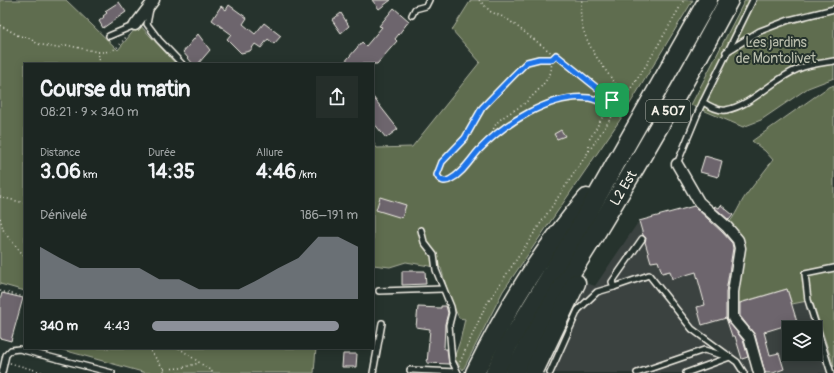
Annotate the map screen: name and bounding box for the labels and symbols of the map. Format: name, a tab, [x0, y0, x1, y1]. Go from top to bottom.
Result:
park label: Les jardins de Montolivet	[736, 34, 817, 67]
pin	[595, 83, 629, 117]
road number: A 507	[646, 100, 690, 122]
street label: L2 Est	[606, 167, 640, 209]

